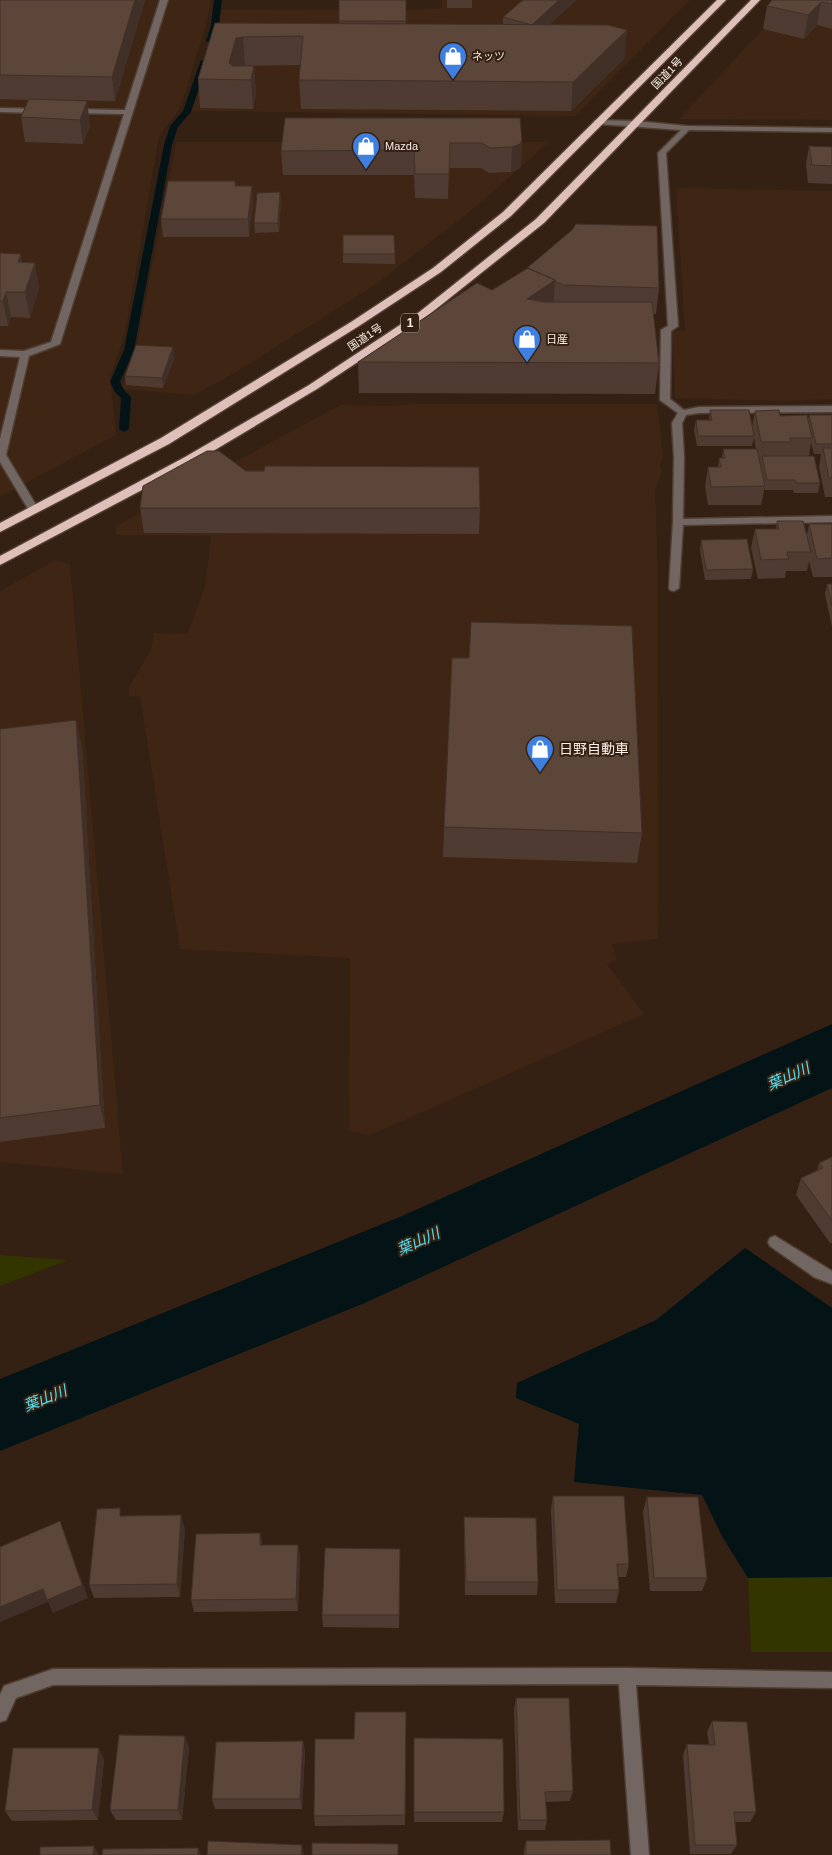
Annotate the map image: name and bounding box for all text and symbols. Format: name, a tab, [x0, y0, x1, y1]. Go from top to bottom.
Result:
shop icon: ネッツ	[438, 41, 468, 80]
place label: ネッツ	[472, 50, 505, 62]
street label: 国道1号	[649, 55, 685, 91]
shop icon: Mazda	[351, 131, 381, 170]
place label: Mazda	[385, 140, 419, 152]
road number: 1	[401, 314, 419, 332]
street label: 国道1号	[345, 321, 385, 353]
shop icon: 日産	[512, 324, 542, 363]
place label: 日産	[546, 333, 568, 345]
shop icon: 日野自動車	[525, 734, 555, 773]
place label: 日野自動車	[559, 741, 629, 757]
water label: 葉山川	[764, 1058, 814, 1093]
water label: 葉山川	[394, 1223, 444, 1258]
water label: 葉山川	[21, 1381, 71, 1414]

